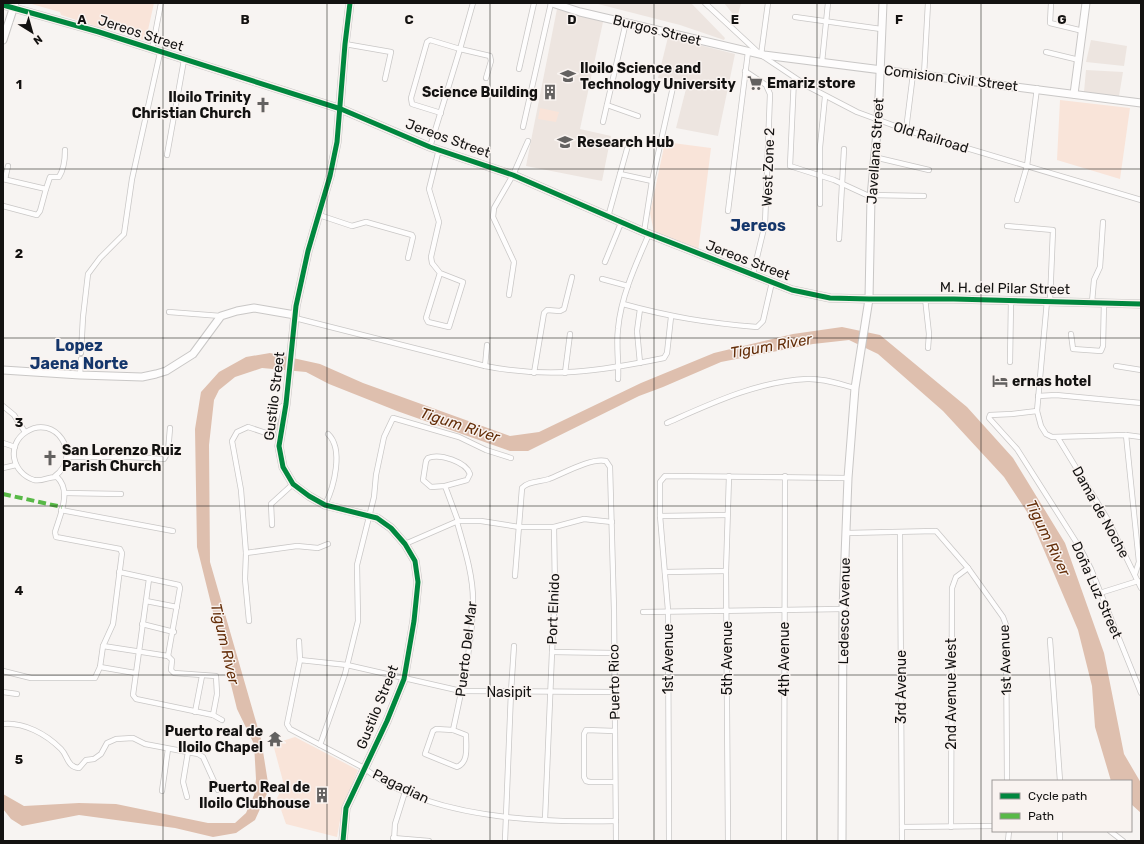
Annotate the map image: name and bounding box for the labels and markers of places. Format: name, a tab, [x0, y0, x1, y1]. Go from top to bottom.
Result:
place label: Iloilo Science and Technology University	[580, 60, 736, 93]
school or university icon: Iloilo Science and Technology University	[559, 67, 577, 85]
supermarket icon: Emariz store	[746, 74, 764, 92]
place label: Emariz store	[767, 75, 856, 92]
building icon: Science Building	[541, 83, 559, 101]
place label: Science Building	[422, 84, 538, 101]
place label: Iloilo Trinity Christian Church	[132, 89, 252, 122]
church icon: Iloilo Trinity Christian Church	[254, 96, 272, 114]
school or university icon: Research Hub	[556, 133, 574, 151]
place label: Research Hub	[577, 134, 674, 151]
hotel icon: ernas hotel	[991, 372, 1009, 390]
place label: ernas hotel	[1012, 373, 1091, 390]
place label: San Lorenzo Ruiz Parish Church	[62, 442, 182, 475]
church icon: San Lorenzo Ruiz Parish Church	[41, 449, 59, 467]
place label: Puerto real de Iloilo Chapel	[165, 723, 263, 756]
temple icon: Puerto real de Iloilo Chapel	[266, 730, 284, 748]
place label: Puerto Real de Iloilo Clubhouse	[199, 779, 310, 812]
building icon: Puerto Real de Iloilo Clubhouse	[313, 786, 331, 804]

